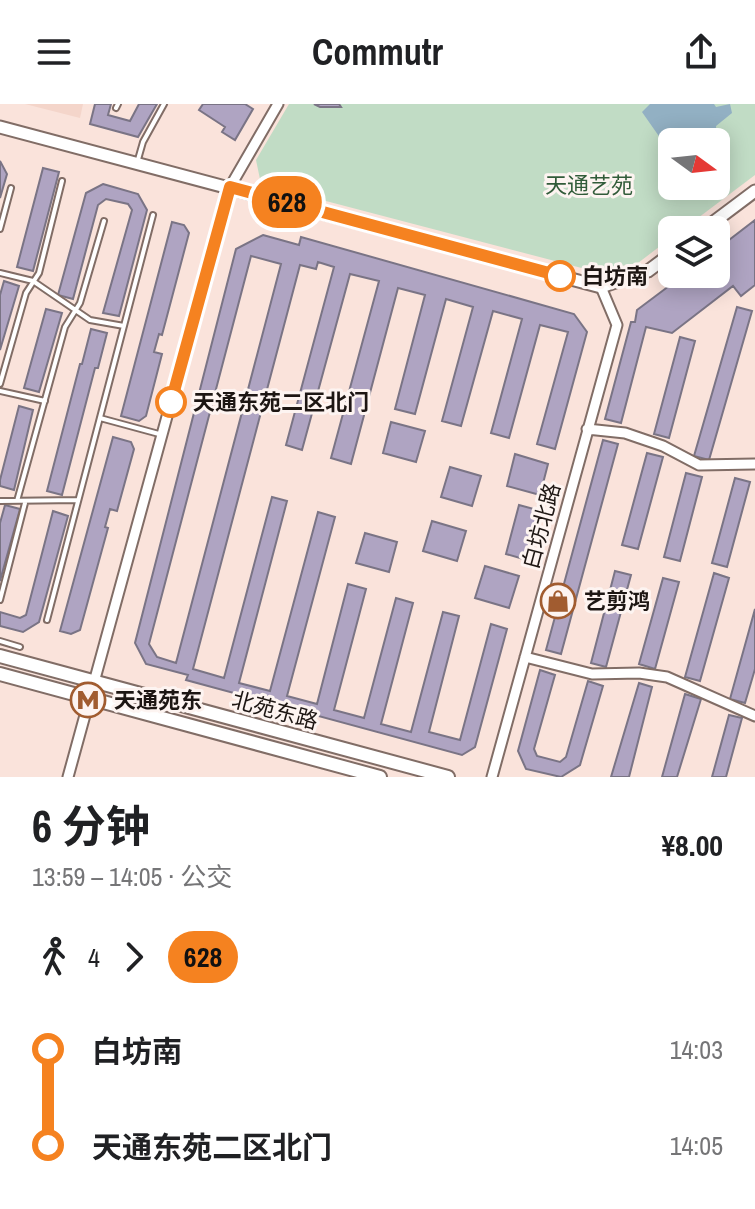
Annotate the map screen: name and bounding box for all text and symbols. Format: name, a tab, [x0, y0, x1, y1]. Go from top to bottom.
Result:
text: Commutr	[312, 28, 443, 76]
icon: menu	[32, 30, 76, 74]
icon: share	[679, 30, 723, 74]
north arrow	[658, 128, 730, 200]
map controls	[658, 128, 730, 288]
park label: 天通艺苑	[545, 170, 633, 200]
line badge: 628	[241, 176, 333, 228]
text: 628	[268, 183, 306, 221]
button: layers	[658, 216, 730, 288]
marker: 白坊南	[545, 261, 575, 291]
place label: 白坊南	[582, 261, 648, 291]
marker: 天通东苑二区北门	[156, 387, 186, 417]
place label: 天通东苑二区北门	[193, 387, 369, 417]
street label: 白坊北路	[515, 480, 567, 572]
shop icon: 艺剪鸿	[539, 582, 577, 620]
place label: 艺剪鸿	[584, 586, 650, 616]
metro station icon: 天通苑东	[69, 681, 107, 719]
street label: 北苑东路	[229, 684, 321, 736]
place label: 天通苑东	[114, 685, 202, 715]
text: 6 分钟	[32, 796, 150, 856]
text: ¥8.00	[661, 825, 723, 865]
text: 13:59 – 14:05 · 公交	[32, 859, 232, 894]
icon: walk	[32, 935, 76, 979]
icon: forward	[112, 935, 156, 979]
text: 628	[184, 938, 222, 976]
text: 4	[88, 940, 100, 975]
text: 白坊南	[92, 1031, 182, 1071]
text: 14:03	[670, 1032, 723, 1067]
text: 天通东苑二区北门	[92, 1127, 332, 1167]
text: 14:05	[670, 1128, 723, 1163]

